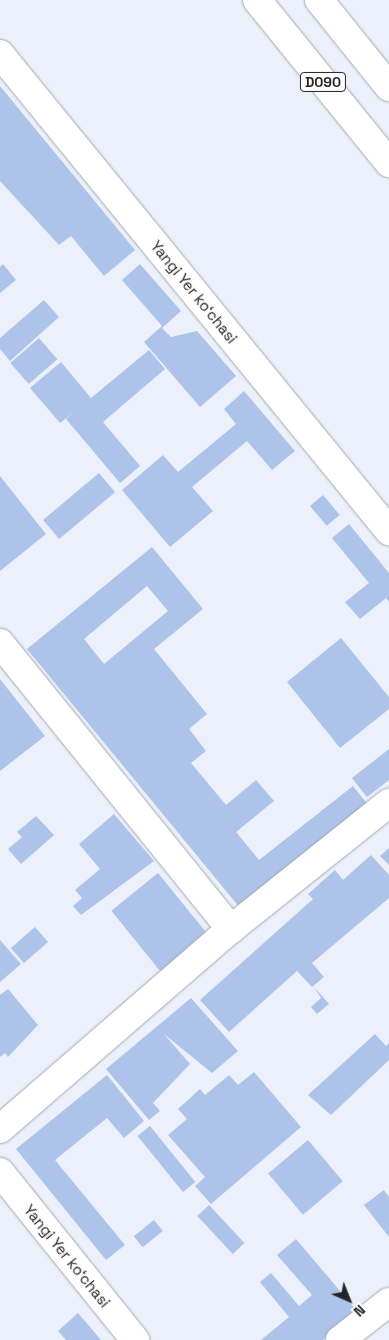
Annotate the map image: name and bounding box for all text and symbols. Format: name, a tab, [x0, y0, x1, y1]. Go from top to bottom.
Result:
road number: D090	[299, 70, 347, 94]
street label: Yangi Yer koʻchasi	[147, 237, 241, 347]
street label: Yangi Yer koʻchasi	[20, 1201, 114, 1311]
north arrow	[324, 1275, 374, 1325]
text: N	[350, 1301, 369, 1321]

